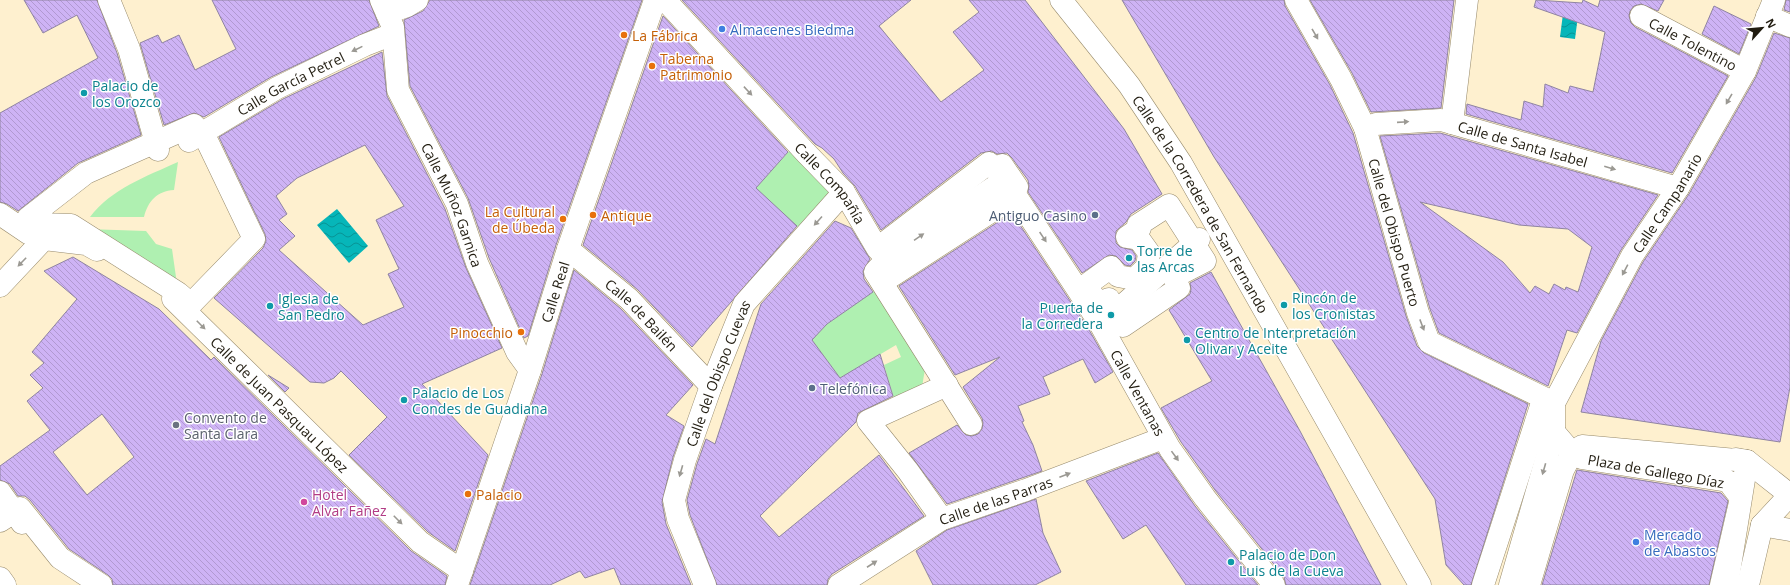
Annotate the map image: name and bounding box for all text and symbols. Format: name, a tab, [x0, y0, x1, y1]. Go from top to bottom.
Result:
north arrow	[1742, 8, 1782, 48]
street label: Calle Tolentino	[1646, 13, 1740, 75]
text: N	[1763, 16, 1780, 31]
place label: Almacenes Biedma	[730, 20, 854, 39]
marker: Almacenes Biedma	[717, 24, 727, 34]
place label: La Fábrica	[632, 26, 698, 45]
one-way arrow	[1312, 28, 1318, 40]
marker: La Fábrica	[619, 30, 629, 40]
one-way arrow	[352, 46, 363, 52]
street label: Calle García Petrel	[233, 47, 347, 119]
place label: Taberna Patrimonio	[660, 49, 732, 84]
marker: Taberna Patrimonio	[647, 61, 657, 71]
place label: Palacio de los Orozco	[92, 76, 161, 111]
one-way arrow	[743, 86, 752, 95]
marker: Palacio de los Orozco	[79, 88, 89, 98]
street label: Calle de la Corredera de San Fernando	[1129, 91, 1274, 316]
one-way arrow	[1726, 93, 1733, 105]
street label: Calle de Santa Isabel	[1456, 116, 1590, 171]
one-way arrow	[1397, 119, 1409, 126]
street label: Calle Compañía	[791, 138, 870, 227]
street label: Calle Muñoz Garnica	[417, 139, 487, 269]
street label: Calle Campanario	[1627, 150, 1706, 257]
street label: Calle del Obispo Puerto	[1365, 156, 1425, 309]
one-way arrow	[1604, 165, 1617, 171]
place label: La Cultural de Úbeda	[485, 202, 555, 237]
place label: Antique	[601, 206, 652, 225]
place label: Antiguo Casino	[989, 206, 1087, 225]
marker: Antique	[588, 210, 598, 220]
marker: Antiguo Casino	[1090, 210, 1100, 220]
marker: La Cultural de Úbeda	[558, 214, 568, 224]
one-way arrow	[813, 216, 823, 226]
one-way arrow	[1039, 232, 1047, 242]
one-way arrow	[914, 233, 924, 241]
place label: Torre de las Arcas	[1137, 241, 1195, 276]
marker: Torre de las Arcas	[1124, 253, 1134, 263]
one-way arrow	[17, 257, 27, 267]
street label: Calle Real	[536, 259, 573, 325]
one-way arrow	[1621, 264, 1628, 275]
street label: Calle de Bailén	[602, 274, 683, 355]
place label: Rincón de los Cronistas	[1292, 288, 1376, 323]
place label: Iglesia de San Pedro	[278, 289, 345, 324]
street label: Calle del Obispo Cuevas	[681, 294, 754, 449]
place label: Puerta de la Corredera	[1022, 298, 1103, 333]
marker: Rincón de los Cronistas	[1279, 300, 1289, 310]
marker: Iglesia de San Pedro	[265, 301, 275, 311]
marker: Puerta de la Corredera	[1106, 310, 1116, 320]
one-way arrow	[196, 320, 206, 330]
one-way arrow	[1420, 320, 1426, 332]
place label: Pinocchio	[450, 323, 513, 342]
place label: Centro de Interpretación Olivar y Aceite	[1195, 323, 1356, 358]
marker: Pinocchio	[516, 327, 526, 337]
street label: Calle de Juan Pasquau López	[207, 332, 353, 477]
marker: Centro de Interpretación Olivar y Aceite	[1182, 335, 1192, 345]
street label: Calle Ventanas	[1107, 346, 1170, 439]
place label: Telefónica	[820, 379, 887, 398]
place label: Palacio de Los Condes de Guadiana	[412, 383, 547, 418]
marker: Telefónica	[807, 383, 817, 393]
marker: Palacio de Los Condes de Guadiana	[399, 395, 409, 405]
place label: Convento de Santa Clara	[184, 408, 267, 443]
marker: Convento de Santa Clara	[171, 420, 181, 430]
street label: Plaza de Gallego Díaz	[1586, 450, 1726, 492]
one-way arrow	[1171, 451, 1179, 461]
one-way arrow	[1540, 463, 1546, 476]
one-way arrow	[678, 466, 684, 478]
street label: Calle de las Parras	[936, 471, 1055, 529]
one-way arrow	[1059, 472, 1071, 478]
place label: Hotel Alvar Fañez	[312, 485, 387, 520]
place label: Palacio	[476, 485, 522, 504]
marker: Palacio	[463, 489, 473, 499]
marker: Hotel Alvar Fañez	[299, 497, 309, 507]
one-way arrow	[393, 515, 403, 525]
place label: Mercado de Abastos	[1644, 525, 1716, 560]
marker: Mercado de Abastos	[1631, 537, 1641, 547]
place label: Palacio de Don Luis de la Cueva	[1239, 545, 1344, 580]
marker: Palacio de Don Luis de la Cueva	[1226, 557, 1236, 567]
one-way arrow	[866, 560, 877, 568]

